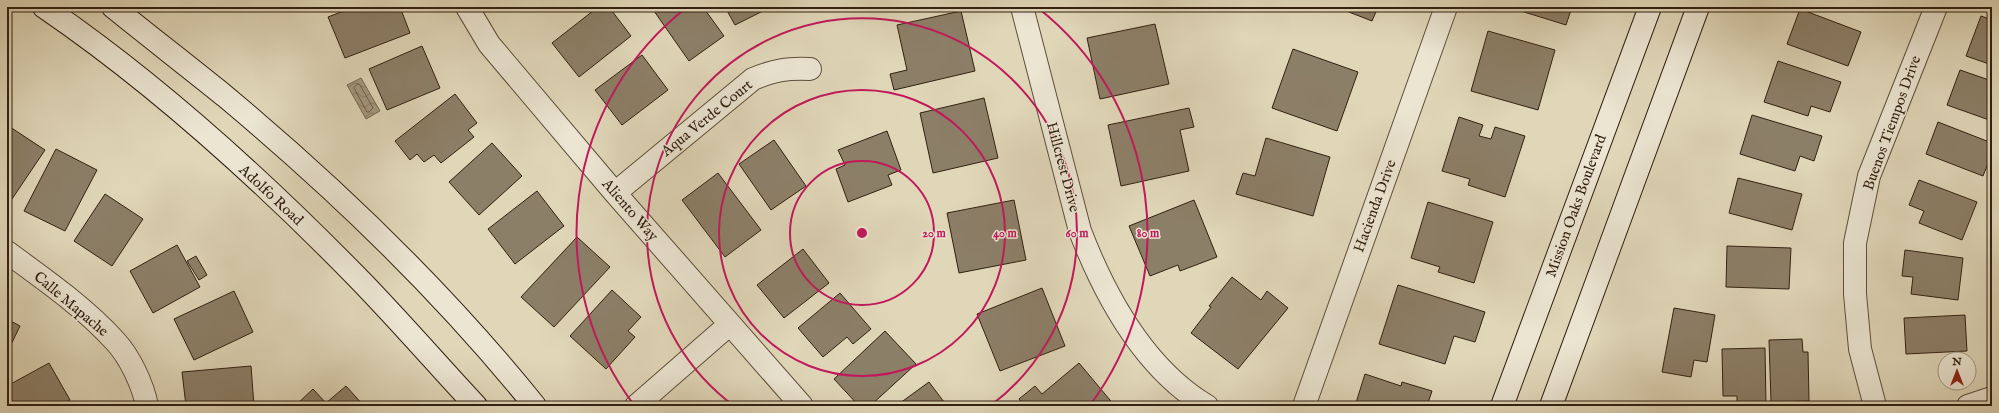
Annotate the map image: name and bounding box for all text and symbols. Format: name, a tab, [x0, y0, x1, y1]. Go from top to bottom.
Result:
street label: Buenos Tiempos Drive	[1859, 53, 1925, 193]
street label: Aqua Verde Court	[657, 75, 756, 161]
street label: Hillcrest Drive	[1042, 120, 1084, 214]
street label: Mission Oaks Boulevard	[1541, 131, 1611, 280]
street label: Hacienda Drive	[1349, 157, 1401, 255]
street label: Adolfo Road	[234, 160, 308, 230]
street label: Aliento Way	[597, 174, 663, 246]
centre of rings	[855, 226, 869, 240]
text: 20 m	[922, 226, 946, 241]
text: 40 m	[993, 226, 1018, 241]
text: 60 m	[1066, 226, 1089, 241]
text: 80 m	[1137, 226, 1160, 241]
street label: Calle Mapache	[30, 267, 112, 341]
north arrow	[1937, 351, 1977, 391]
text: N	[1951, 355, 1962, 369]

